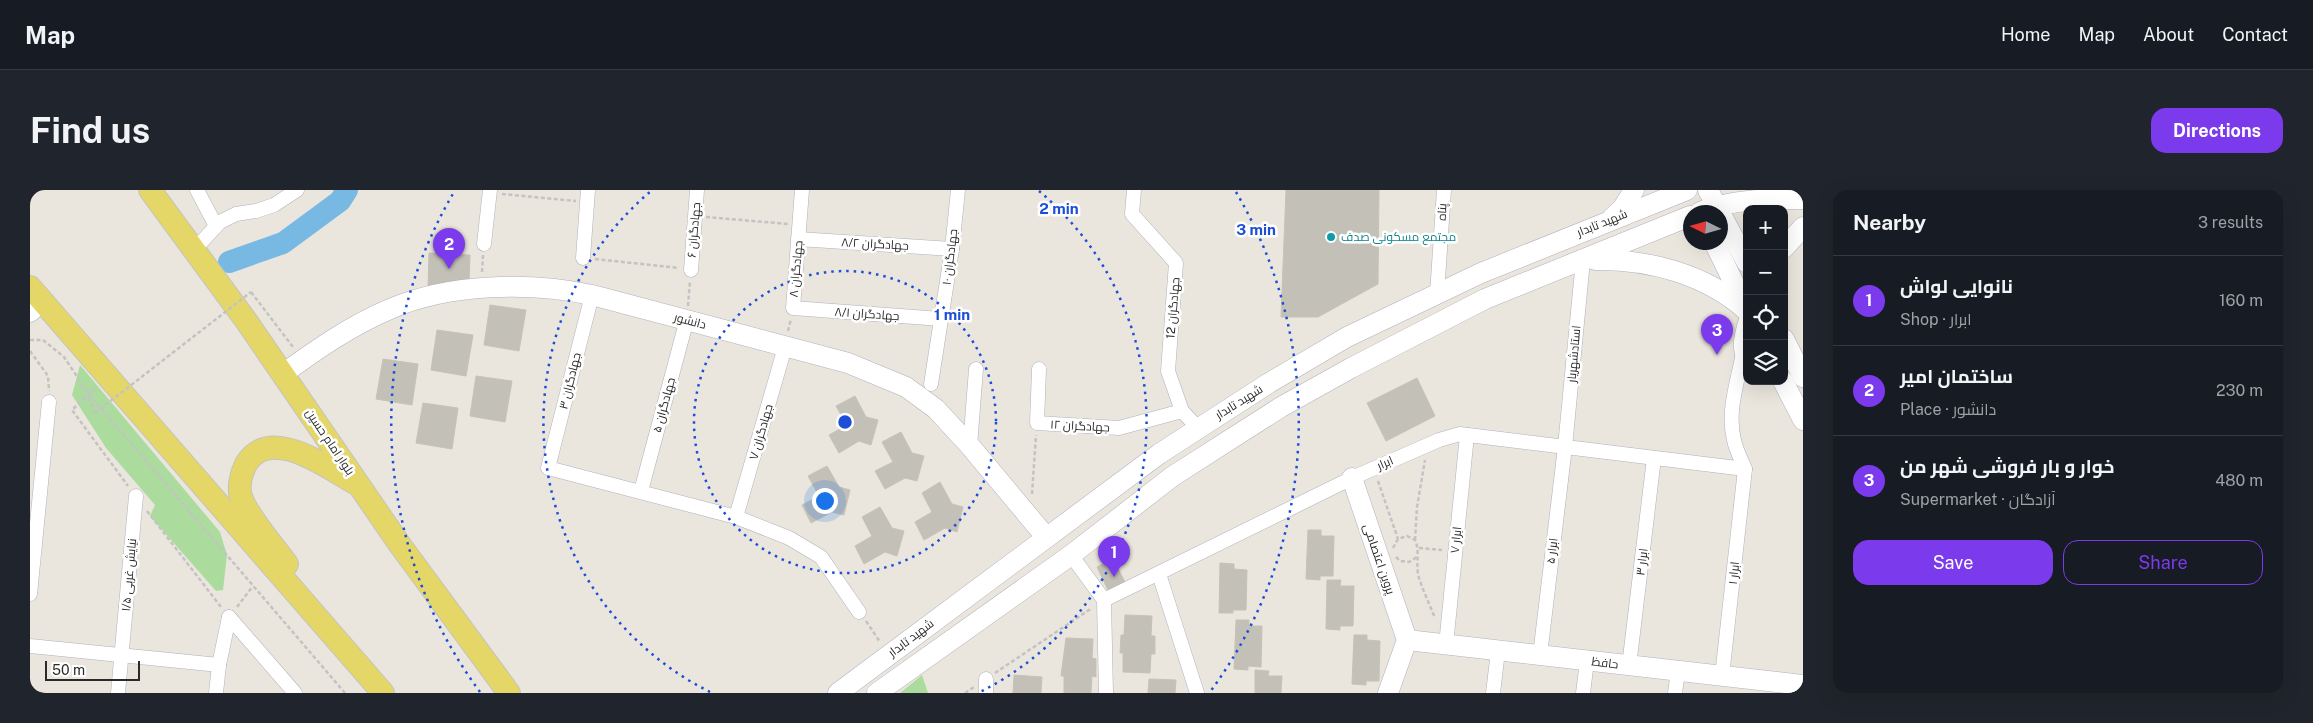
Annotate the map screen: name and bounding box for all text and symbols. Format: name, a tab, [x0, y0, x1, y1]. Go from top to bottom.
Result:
text: Map	[25, 21, 75, 49]
text: Home	[2001, 24, 2051, 45]
text: Map	[2079, 24, 2115, 45]
text: About	[2143, 24, 2194, 45]
text: Contact	[2222, 24, 2288, 45]
button: Directions	[2151, 108, 2283, 153]
text: Find us	[30, 110, 150, 151]
text: 2 min	[1039, 200, 1079, 217]
street label: جهادگران ۶	[685, 202, 703, 258]
street label: پناه	[1434, 202, 1452, 221]
north arrow	[1683, 205, 1728, 250]
map controls	[1743, 205, 1788, 385]
button: +	[1743, 205, 1788, 250]
street label: شهید تابدار	[1574, 206, 1629, 240]
text: Nearby	[1853, 210, 1926, 235]
text: 3 results	[2198, 213, 2263, 232]
text: 3 min	[1236, 221, 1276, 238]
pin: 2	[433, 228, 465, 269]
street label: جهادگران ۱۰	[940, 228, 960, 286]
place label: مجتمع مسکونی صدف	[1341, 230, 1456, 245]
marker: مجتمع مسکونی صدف	[1325, 231, 1337, 243]
street label: جهادگران ۸/۲	[841, 235, 909, 253]
street label: جهادگران ۸	[787, 240, 805, 298]
button: −	[1743, 250, 1788, 295]
text: نانوایی لواش	[1900, 275, 2013, 297]
street label: جهادگران 12	[1163, 277, 1183, 339]
text: 1	[1866, 291, 1872, 310]
text: 160 m	[2219, 291, 2263, 310]
button: locate	[1743, 295, 1788, 340]
street label: جهادگران ۸/۱	[834, 305, 900, 323]
text: 1 min	[934, 306, 970, 323]
street label: دانشور	[671, 310, 708, 332]
text: Shop · ابرار	[1900, 310, 1972, 329]
pin: 3	[1701, 314, 1733, 355]
street label: استادشهریار	[1564, 325, 1583, 384]
button: layers	[1743, 340, 1788, 385]
street label: جهادگران ۳	[556, 351, 584, 411]
text: ساختمان امیر	[1900, 365, 2013, 387]
street label: جهادگران ۵	[650, 376, 678, 434]
text: 2	[1864, 381, 1874, 400]
text: 230 m	[2216, 381, 2263, 400]
street label: شهید تابدار	[1212, 382, 1265, 423]
text: Place · دانشور	[1900, 400, 1996, 419]
street label: جهادگران ۷	[746, 403, 776, 461]
street label: بلوار امام حسین	[302, 406, 357, 478]
centre of rings	[836, 413, 854, 431]
street label: جهادگران ۱۲	[1050, 417, 1110, 435]
street label: ابرار	[1374, 453, 1395, 473]
text: خوار و بار فروشی شهر من	[1900, 455, 2114, 477]
text: 3	[1864, 471, 1874, 490]
text: 480 m	[2215, 471, 2263, 490]
your location	[812, 488, 838, 514]
text: Supermarket · آزادگان	[1900, 490, 2055, 509]
street label: پروین اعتصامی	[1358, 522, 1398, 598]
street label: ابرار ۷	[1448, 526, 1464, 554]
pin: 1	[1098, 536, 1130, 577]
street label: ابرار ۵	[1543, 537, 1561, 565]
street label: نیایش غربی ۱/۵	[119, 538, 139, 612]
button: Save	[1853, 540, 2053, 585]
button: Share	[2063, 540, 2263, 585]
street label: ابرار ۳	[1633, 548, 1651, 576]
street label: ابرار ۱	[1726, 561, 1742, 585]
street label: شهید تابدار	[885, 616, 937, 660]
street label: حافظ	[1591, 654, 1619, 672]
scale bar	[45, 658, 140, 681]
text: 50 m	[52, 662, 85, 678]

